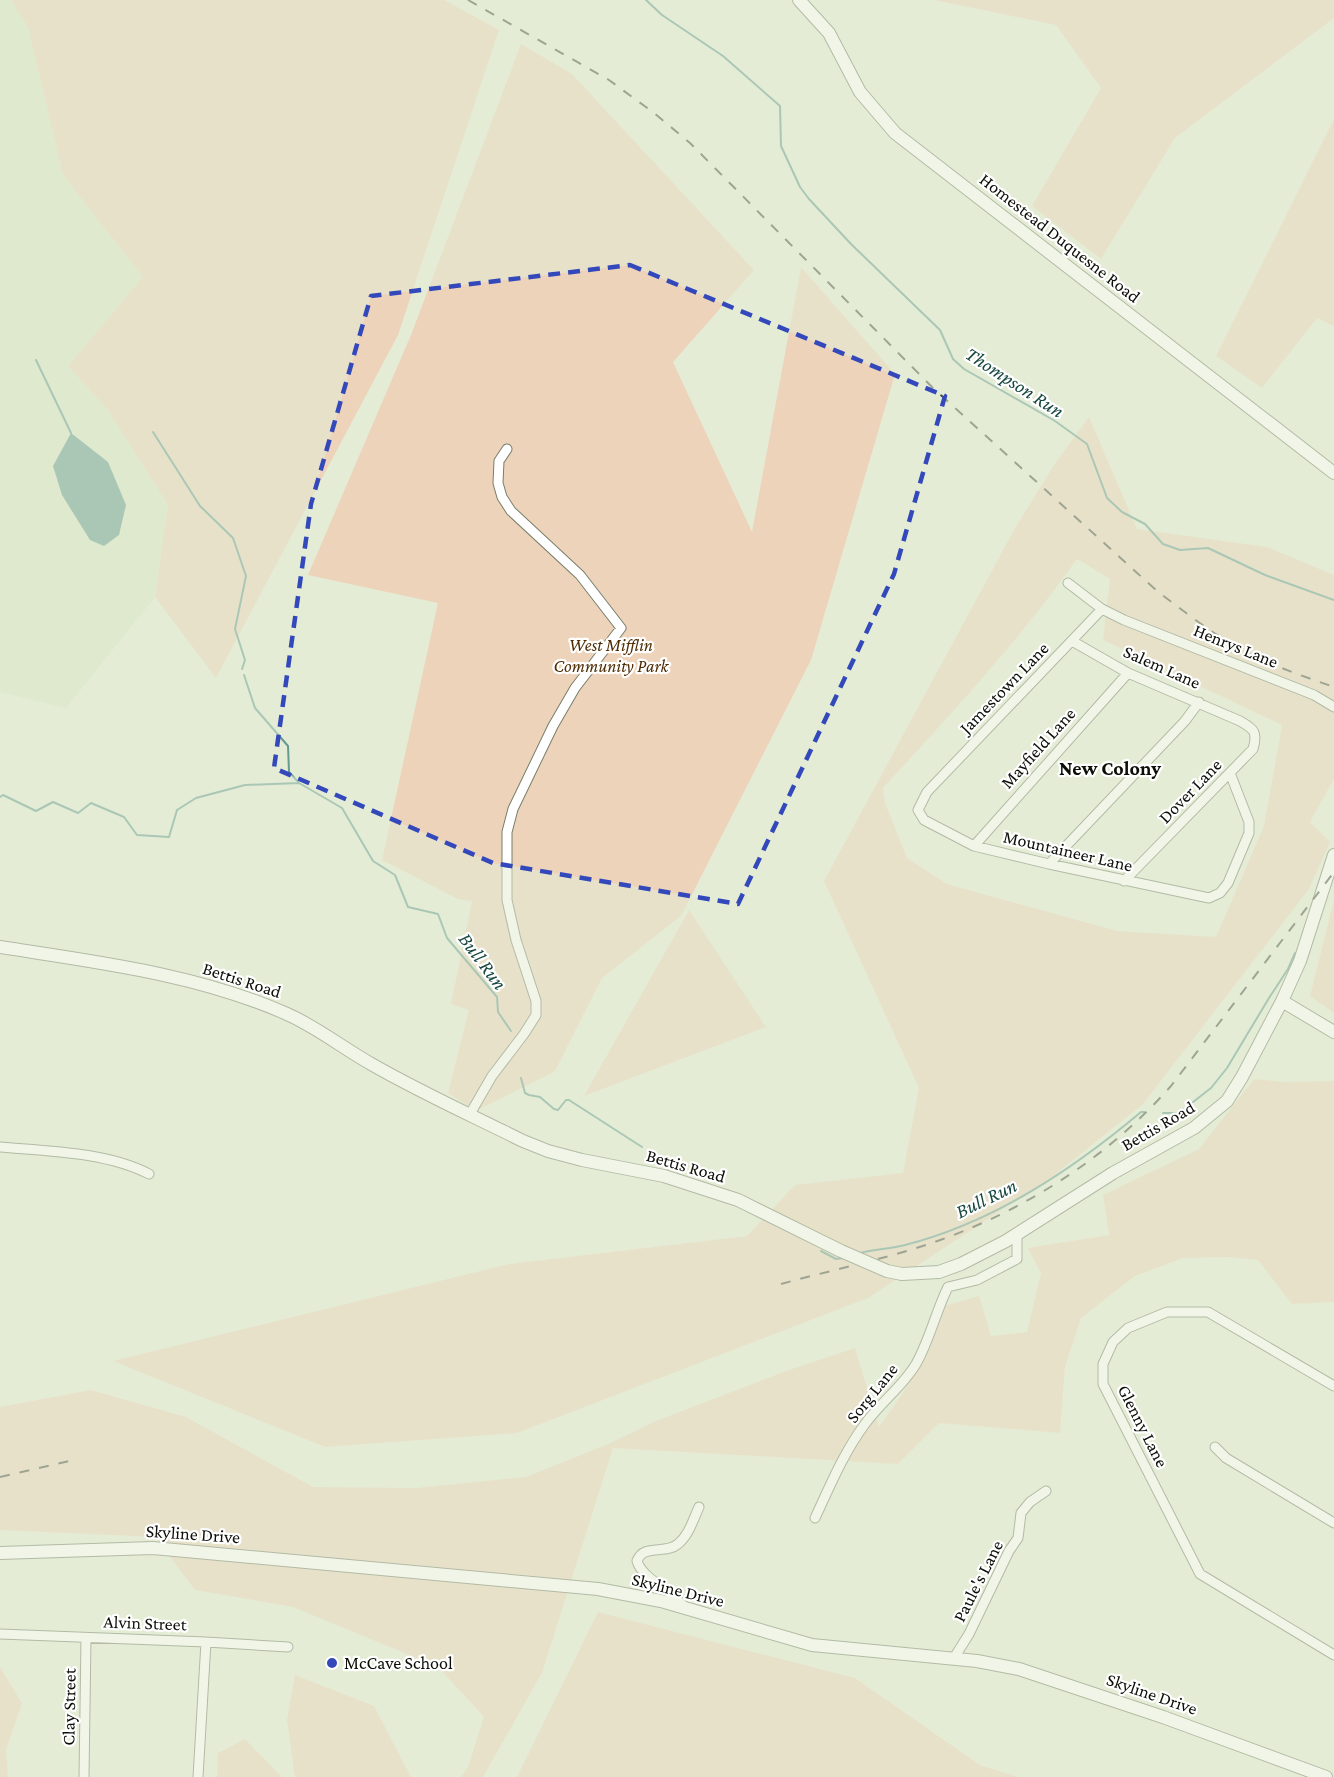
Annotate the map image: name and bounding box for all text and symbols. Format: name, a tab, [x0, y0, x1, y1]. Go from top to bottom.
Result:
street label: Homestead Duquesne Road	[976, 169, 1145, 307]
water label: Thompson Run	[961, 342, 1068, 423]
street label: Henrys Lane	[1191, 620, 1281, 672]
park label: West Mifflin Community Park	[554, 635, 670, 676]
street label: Jamestown Lane	[954, 638, 1053, 739]
street label: Salem Lane	[1120, 641, 1204, 693]
street label: Mayfield Lane	[997, 703, 1079, 792]
street label: Dover Lane	[1154, 755, 1226, 827]
district label: New Colony	[1059, 757, 1161, 779]
street label: Mountaineer Lane	[1001, 826, 1135, 876]
water label: Bull Run	[455, 928, 511, 994]
street label: Bettis Road	[200, 958, 284, 1002]
street label: Bettis Road	[1118, 1097, 1199, 1155]
street label: Bettis Road	[644, 1145, 728, 1187]
water label: Bull Run	[952, 1174, 1020, 1222]
street label: Sorg Lane	[842, 1359, 902, 1427]
street label: Glenny Lane	[1114, 1381, 1172, 1471]
street label: Skyline Drive	[145, 1521, 241, 1547]
street label: Paule's Lane	[949, 1537, 1007, 1625]
street label: Skyline Drive	[630, 1569, 726, 1611]
street label: Alvin Street	[103, 1612, 188, 1634]
place label: McCave School	[344, 1653, 453, 1673]
marker: McCave School	[325, 1656, 339, 1670]
street label: Clay Street	[58, 1667, 80, 1746]
street label: Skyline Drive	[1104, 1669, 1200, 1719]

